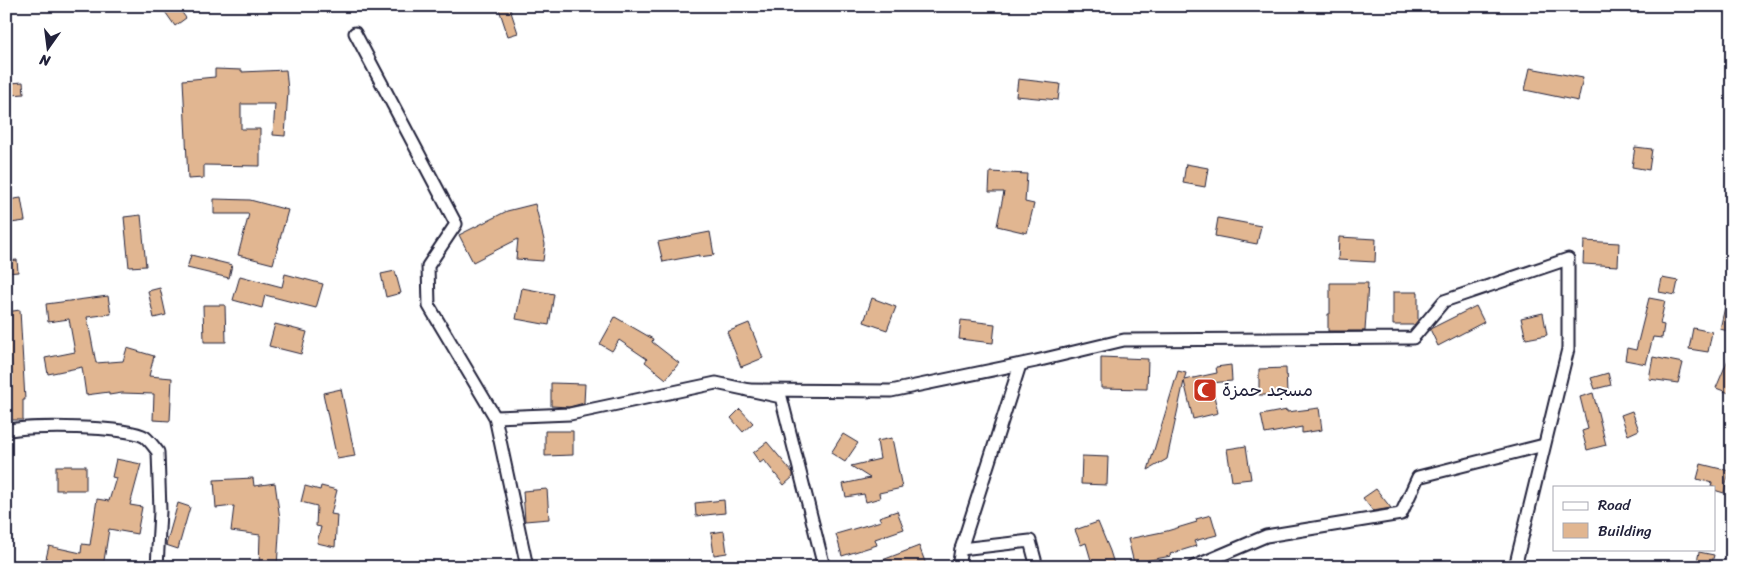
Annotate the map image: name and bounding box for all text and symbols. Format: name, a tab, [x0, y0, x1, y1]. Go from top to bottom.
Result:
north arrow	[22, 22, 72, 72]
text: N	[37, 47, 54, 74]
place label: مسجد حمزة	[1222, 374, 1313, 406]
mosque icon: مسجد حمزة	[1192, 377, 1218, 403]
legend	[1553, 486, 1716, 550]
text: Road	[1598, 492, 1631, 518]
text: Building	[1598, 518, 1652, 544]

